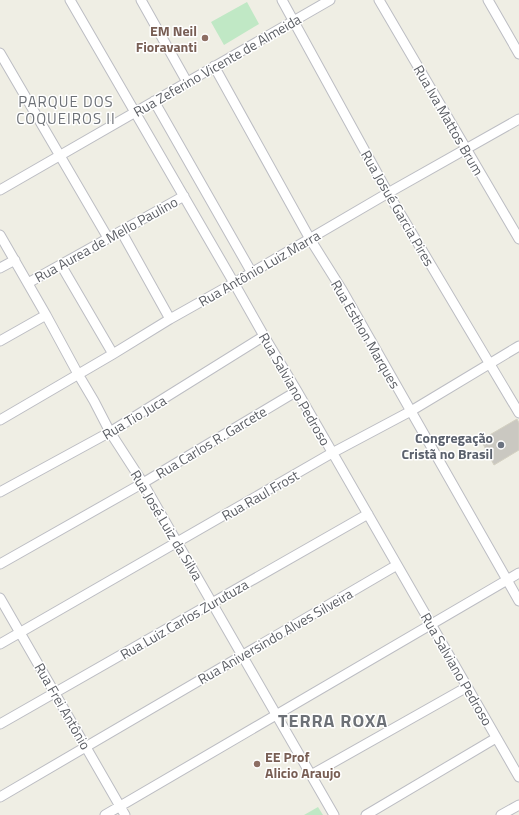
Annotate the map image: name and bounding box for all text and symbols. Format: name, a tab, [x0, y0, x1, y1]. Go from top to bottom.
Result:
street label: Rua Zeferino Vicente de Almeida	[129, 8, 305, 122]
place label: EM Neil Fioravanti	[136, 20, 197, 57]
marker: EM Neil Fioravanti	[200, 33, 210, 43]
street label: Rua Iva Mattos Brum	[409, 61, 489, 179]
district label: PARQUE DOS COQUEIROS II	[16, 90, 116, 130]
street label: Rua Josué Garcia Pires	[356, 146, 440, 270]
street label: Rua Aurea de Mello Paulino	[31, 191, 181, 287]
street label: Rua Antônio Luiz Marra	[194, 225, 324, 311]
street label: Rua Esthon Marques	[326, 276, 406, 392]
street label: Rua Salviano Pedroso	[254, 329, 336, 449]
street label: Rua Tio Juca	[98, 390, 170, 444]
street label: Rua Carlos R. Garcete	[152, 401, 270, 483]
place label: Congregação Cristã no Brasil	[401, 427, 493, 464]
marker: Congregação Cristã no Brasil	[496, 440, 506, 450]
street label: Rua Raul Frost	[217, 464, 303, 526]
street label: Rua José Luiz da Silva	[126, 466, 208, 584]
street label: Rua Luiz Carlos Zurutuza	[116, 574, 252, 664]
street label: Rua Aniversindo Alves Silveira	[194, 583, 356, 689]
street label: Rua Salviano Pedroso	[416, 609, 498, 729]
street label: Rua Frei Antônio	[30, 659, 96, 753]
district label: TERRA ROXA	[278, 707, 388, 734]
place label: EE Prof Alicio Araujo	[265, 746, 341, 783]
marker: EE Prof Alicio Araujo	[252, 759, 262, 769]

